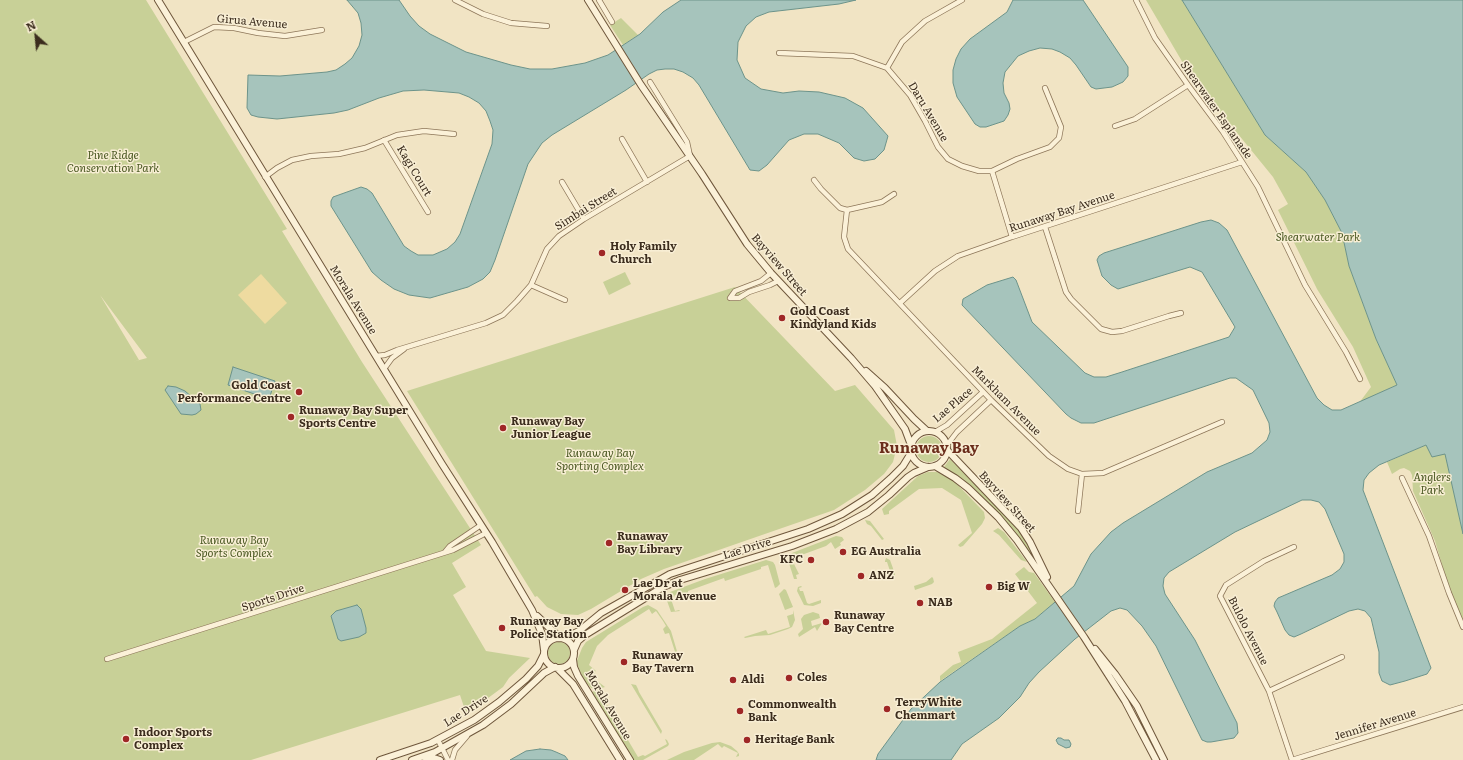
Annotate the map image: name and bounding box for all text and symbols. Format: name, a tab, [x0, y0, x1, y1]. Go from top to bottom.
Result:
street label: Girua Avenue	[216, 12, 288, 32]
north arrow	[16, 16, 56, 56]
text: N	[23, 16, 38, 35]
street label: Shearwater Esplanade	[1177, 59, 1255, 161]
street label: Daru Avenue	[905, 80, 951, 144]
street label: Kagi Court	[394, 143, 434, 199]
park label: Pine Ridge Conservation Park	[67, 149, 159, 175]
street label: Simbai Street	[553, 185, 619, 233]
street label: Runaway Bay Avenue	[1008, 189, 1116, 235]
street label: Bayview Street	[748, 231, 810, 299]
park label: Shearwater Park	[1276, 231, 1360, 245]
place label: Holy Family Church	[610, 240, 677, 266]
marker: Holy Family Church	[597, 248, 607, 258]
street label: Morala Avenue	[327, 263, 379, 337]
place label: Gold Coast Kindyland Kids	[790, 305, 876, 331]
marker: Gold Coast Kindyland Kids	[777, 313, 787, 323]
street label: Markham Avenue	[968, 363, 1044, 439]
place label: Gold Coast Performance Centre	[178, 379, 291, 405]
street label: Lae Place	[930, 384, 976, 426]
marker: Gold Coast Performance Centre	[294, 387, 304, 397]
place label: Runaway Bay Super Sports Centre	[299, 404, 408, 430]
marker: Runaway Bay Super Sports Centre	[286, 412, 296, 422]
place label: Runaway Bay Junior League	[511, 415, 591, 441]
marker: Runaway Bay Junior League	[498, 423, 508, 433]
district label: Runaway Bay	[879, 440, 979, 458]
park label: Runaway Bay Sporting Complex	[556, 447, 644, 473]
street label: Bayview Street	[976, 469, 1038, 535]
park label: Anglers Park	[1413, 471, 1451, 497]
place label: Runaway Bay Library	[617, 530, 682, 556]
park label: Runaway Bay Sports Complex	[196, 534, 272, 560]
street label: Lae Drive	[721, 535, 773, 563]
marker: Runaway Bay Library	[604, 538, 614, 548]
place label: EG Australia	[851, 545, 921, 559]
marker: EG Australia	[838, 547, 848, 557]
place label: KFC	[780, 553, 803, 567]
marker: KFC	[806, 555, 816, 565]
place label: ANZ	[869, 569, 894, 583]
marker: ANZ	[856, 571, 866, 581]
place label: Lae Dr at Morala Avenue	[633, 577, 716, 603]
place label: Big W	[997, 580, 1030, 594]
street label: Sports Drive	[240, 582, 306, 614]
marker: Big W	[984, 582, 994, 592]
marker: Lae Dr at Morala Avenue	[620, 585, 630, 595]
street label: Bulolo Avenue	[1225, 595, 1271, 667]
place label: NAB	[928, 596, 953, 610]
marker: NAB	[915, 598, 925, 608]
place label: Runaway Bay Centre	[834, 609, 894, 635]
place label: Runaway Bay Police Station	[510, 615, 587, 641]
marker: Runaway Bay Centre	[821, 617, 831, 627]
marker: Runaway Bay Police Station	[497, 623, 507, 633]
place label: Runaway Bay Tavern	[632, 649, 694, 675]
marker: Runaway Bay Tavern	[619, 657, 629, 667]
street label: Morala Avenue	[582, 668, 634, 742]
place label: Coles	[797, 671, 827, 685]
place label: Aldi	[741, 673, 764, 687]
marker: Coles	[784, 673, 794, 683]
marker: Aldi	[728, 675, 738, 685]
street label: Lae Drive	[441, 692, 491, 730]
place label: TerryWhite Chemmart	[895, 696, 962, 722]
place label: Commonwealth Bank	[748, 698, 837, 724]
marker: TerryWhite Chemmart	[882, 704, 892, 714]
marker: Commonwealth Bank	[735, 706, 745, 716]
street label: Jennifer Avenue	[1332, 706, 1418, 744]
place label: Indoor Sports Complex	[134, 726, 212, 752]
place label: Heritage Bank	[755, 733, 835, 747]
marker: Indoor Sports Complex	[121, 734, 131, 744]
marker: Heritage Bank	[742, 735, 752, 745]

